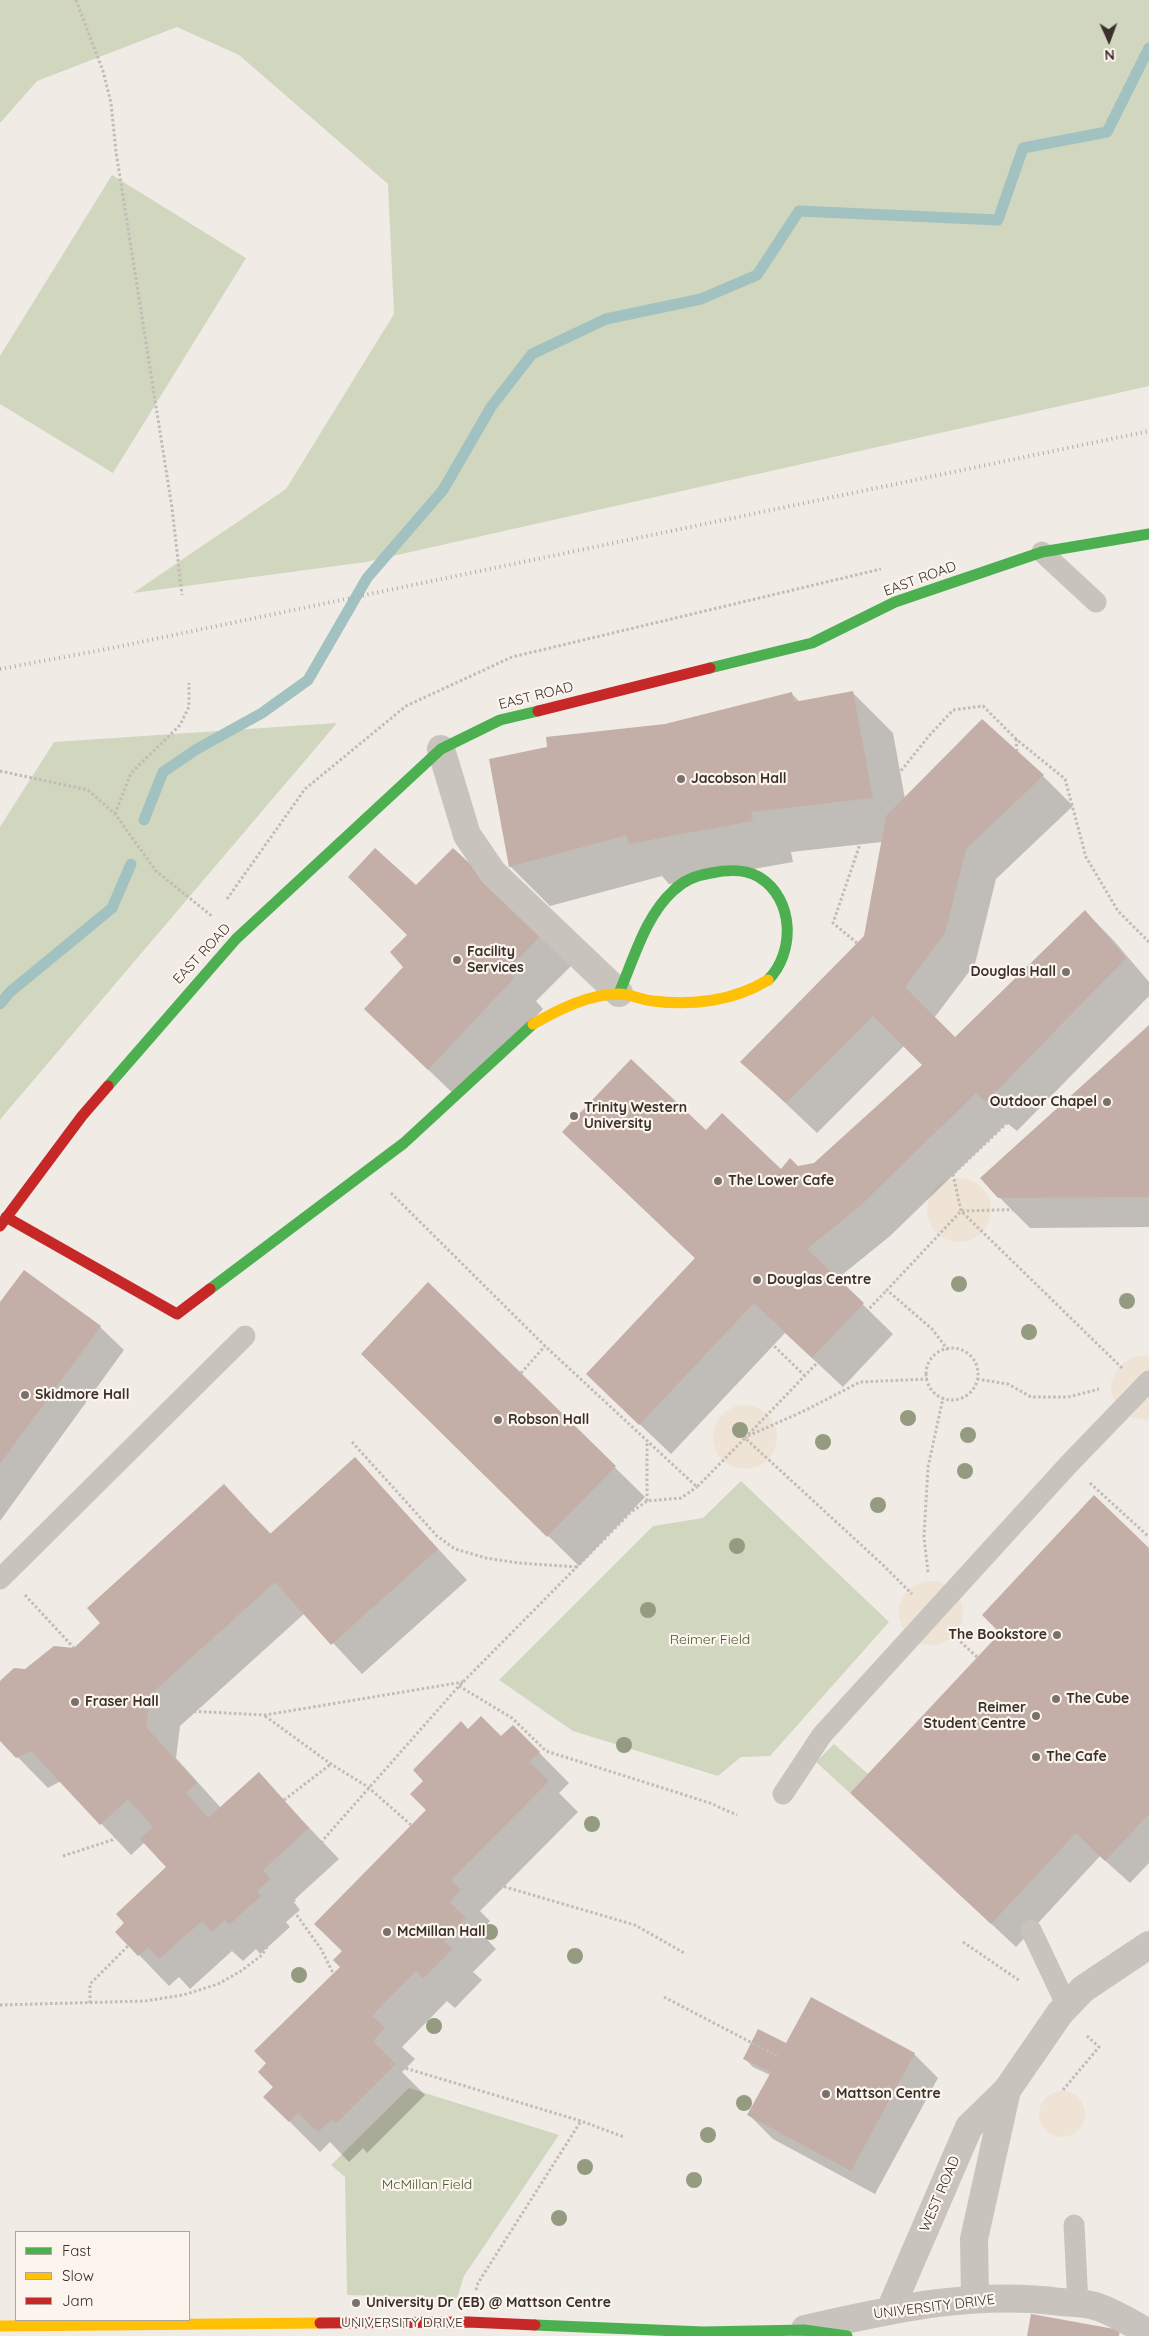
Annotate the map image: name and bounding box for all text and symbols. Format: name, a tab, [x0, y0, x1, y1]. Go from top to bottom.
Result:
north arrow	[1084, 15, 1134, 65]
text: N	[1104, 46, 1115, 64]
street label: EAST ROAD	[881, 558, 959, 600]
street label: EAST ROAD	[497, 679, 575, 713]
place label: Jacobson Hall	[691, 771, 786, 787]
marker: Jacobson Hall	[675, 773, 687, 785]
street label: EAST ROAD	[170, 920, 234, 988]
place label: Facility Services	[467, 944, 524, 976]
marker: Facility Services	[451, 954, 463, 966]
place label: Douglas Hall	[970, 964, 1056, 980]
marker: Douglas Hall	[1060, 966, 1072, 978]
place label: Outdoor Chapel	[990, 1094, 1097, 1110]
marker: Outdoor Chapel	[1101, 1096, 1113, 1108]
place label: Trinity Western University	[584, 1100, 687, 1132]
marker: Trinity Western University	[568, 1110, 580, 1122]
place label: The Lower Cafe	[728, 1173, 834, 1189]
marker: The Lower Cafe	[712, 1175, 724, 1187]
place label: Douglas Centre	[767, 1272, 871, 1288]
marker: Douglas Centre	[751, 1274, 763, 1286]
place label: Skidmore Hall	[35, 1387, 129, 1403]
marker: Skidmore Hall	[19, 1389, 31, 1401]
place label: Robson Hall	[508, 1412, 589, 1428]
marker: Robson Hall	[492, 1414, 504, 1426]
place label: The Bookstore	[948, 1627, 1047, 1643]
marker: The Bookstore	[1051, 1629, 1063, 1641]
park label: Reimer Field	[670, 1632, 750, 1648]
place label: The Cube	[1066, 1691, 1129, 1707]
marker: The Cube	[1050, 1693, 1062, 1705]
place label: Fraser Hall	[85, 1694, 159, 1710]
marker: Fraser Hall	[69, 1696, 81, 1708]
place label: Reimer Student Centre	[924, 1700, 1026, 1732]
marker: Reimer Student Centre	[1030, 1710, 1042, 1722]
place label: The Cafe	[1046, 1749, 1107, 1765]
marker: The Cafe	[1030, 1751, 1042, 1763]
place label: McMillan Hall	[397, 1924, 486, 1940]
marker: McMillan Hall	[381, 1926, 393, 1938]
place label: Mattson Centre	[836, 2086, 941, 2102]
marker: Mattson Centre	[820, 2088, 832, 2100]
street label: WEST ROAD	[917, 2154, 963, 2234]
park label: McMillan Field	[382, 2177, 472, 2193]
legend	[15, 2231, 190, 2321]
text: Fast	[62, 2241, 91, 2260]
text: Slow	[62, 2266, 94, 2285]
text: Jam	[62, 2291, 93, 2310]
street label: UNIVERSITY DRIVE	[872, 2291, 996, 2323]
place label: University Dr (EB) @ Mattson Centre	[366, 2295, 611, 2311]
marker: University Dr (EB) @ Mattson Centre	[350, 2297, 362, 2309]
street label: UNIVERSITY DRIVE	[341, 2315, 463, 2331]

